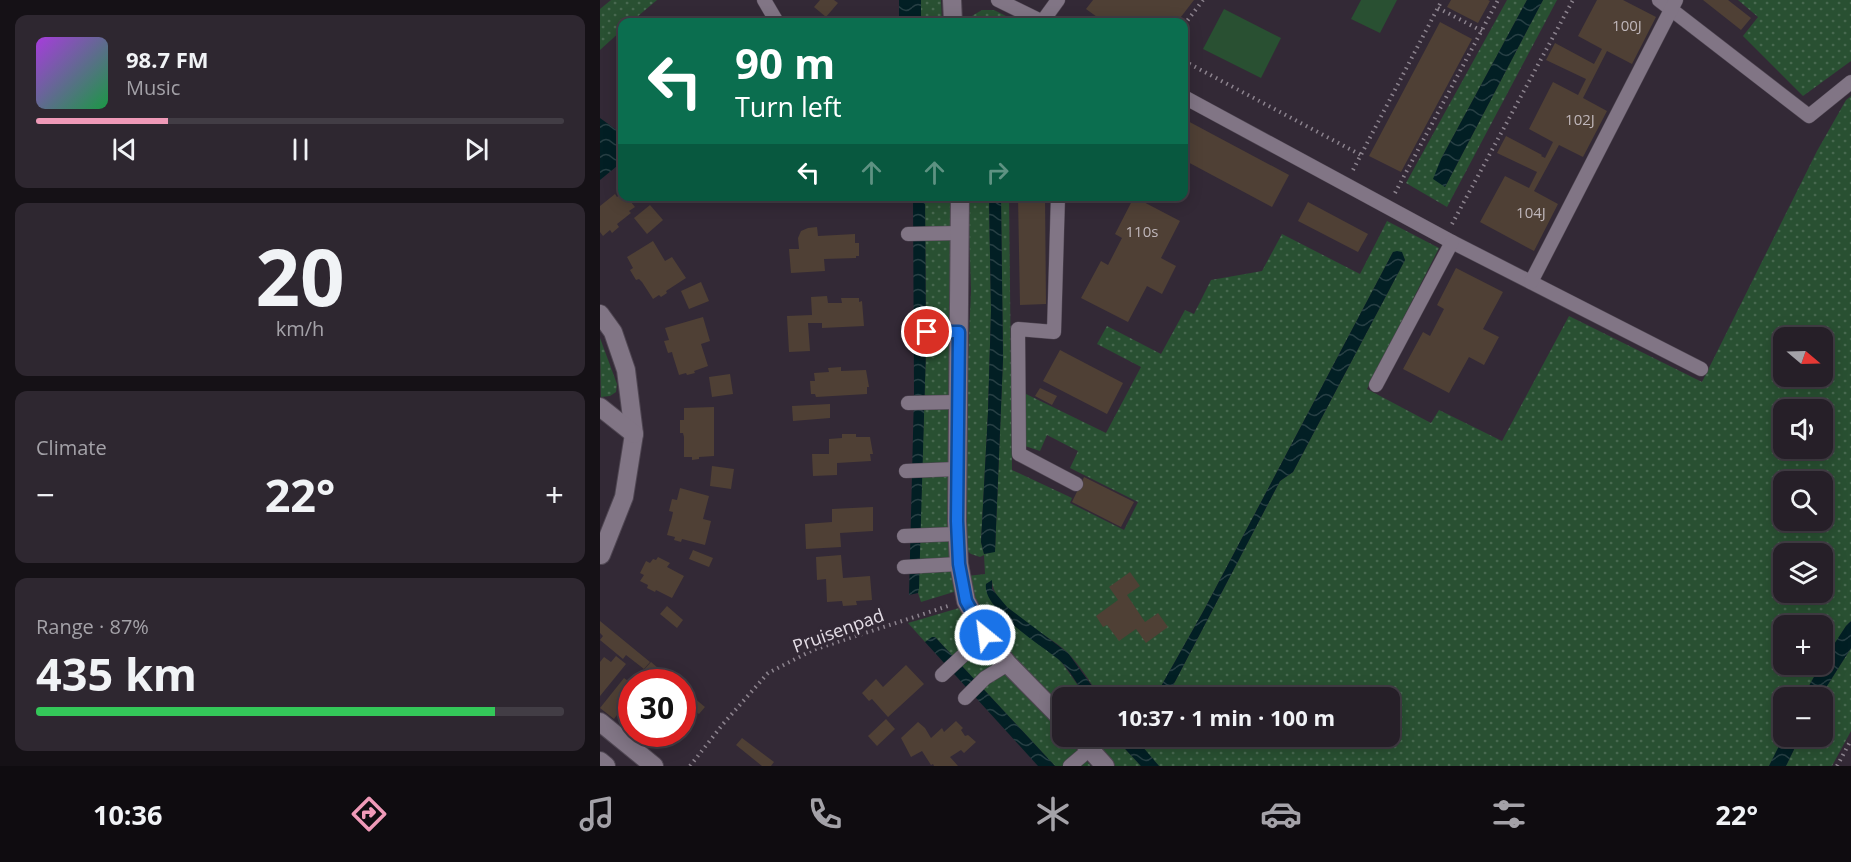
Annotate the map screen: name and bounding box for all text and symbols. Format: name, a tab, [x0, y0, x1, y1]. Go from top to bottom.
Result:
house number: 100J	[1612, 15, 1642, 35]
text: 90 m	[735, 34, 835, 91]
icon: left	[636, 42, 714, 120]
text: 98.7 FM	[126, 44, 209, 74]
text: Music	[126, 74, 180, 101]
text: Turn left	[735, 88, 842, 125]
house number: 102J	[1565, 109, 1595, 129]
icon: previous	[108, 133, 141, 166]
icon: pause	[284, 133, 317, 166]
icon: next	[460, 133, 493, 166]
icon: left	[792, 156, 825, 189]
icon: ahead	[855, 156, 888, 189]
icon: ahead	[918, 156, 951, 189]
icon: right	[981, 156, 1014, 189]
house number: 104J	[1516, 202, 1546, 222]
house number: 110s	[1126, 221, 1158, 241]
text: 20	[255, 223, 345, 329]
pin	[901, 306, 952, 357]
text: km/h	[276, 315, 324, 342]
icon: arrive	[910, 315, 943, 348]
north arrow	[1773, 327, 1833, 387]
map controls	[1773, 327, 1833, 747]
button: sound	[1773, 399, 1833, 459]
text: Climate	[36, 434, 107, 461]
text: 22°	[265, 464, 335, 525]
button: search	[1773, 471, 1833, 531]
text: −	[36, 472, 55, 517]
text: +	[545, 472, 564, 517]
button: layers	[1773, 543, 1833, 603]
street label: Pruisenpad	[789, 602, 887, 658]
position arrow	[953, 603, 1017, 667]
text: Range · 87%	[36, 613, 149, 640]
button: +	[1773, 615, 1833, 675]
text: 435 km	[36, 643, 197, 704]
speed limit sign: 30	[618, 669, 696, 747]
button: −	[1773, 687, 1833, 747]
text: 10:37 · 1 min · 100 m	[1117, 702, 1335, 732]
icon: directions	[348, 793, 390, 835]
icon: music	[576, 793, 618, 835]
icon: phone	[804, 793, 846, 835]
icon: climate	[1032, 793, 1074, 835]
icon: car	[1260, 793, 1302, 835]
icon: filters	[1488, 793, 1530, 835]
text: 10:36	[93, 796, 162, 833]
text: 22°	[1716, 796, 1758, 833]

